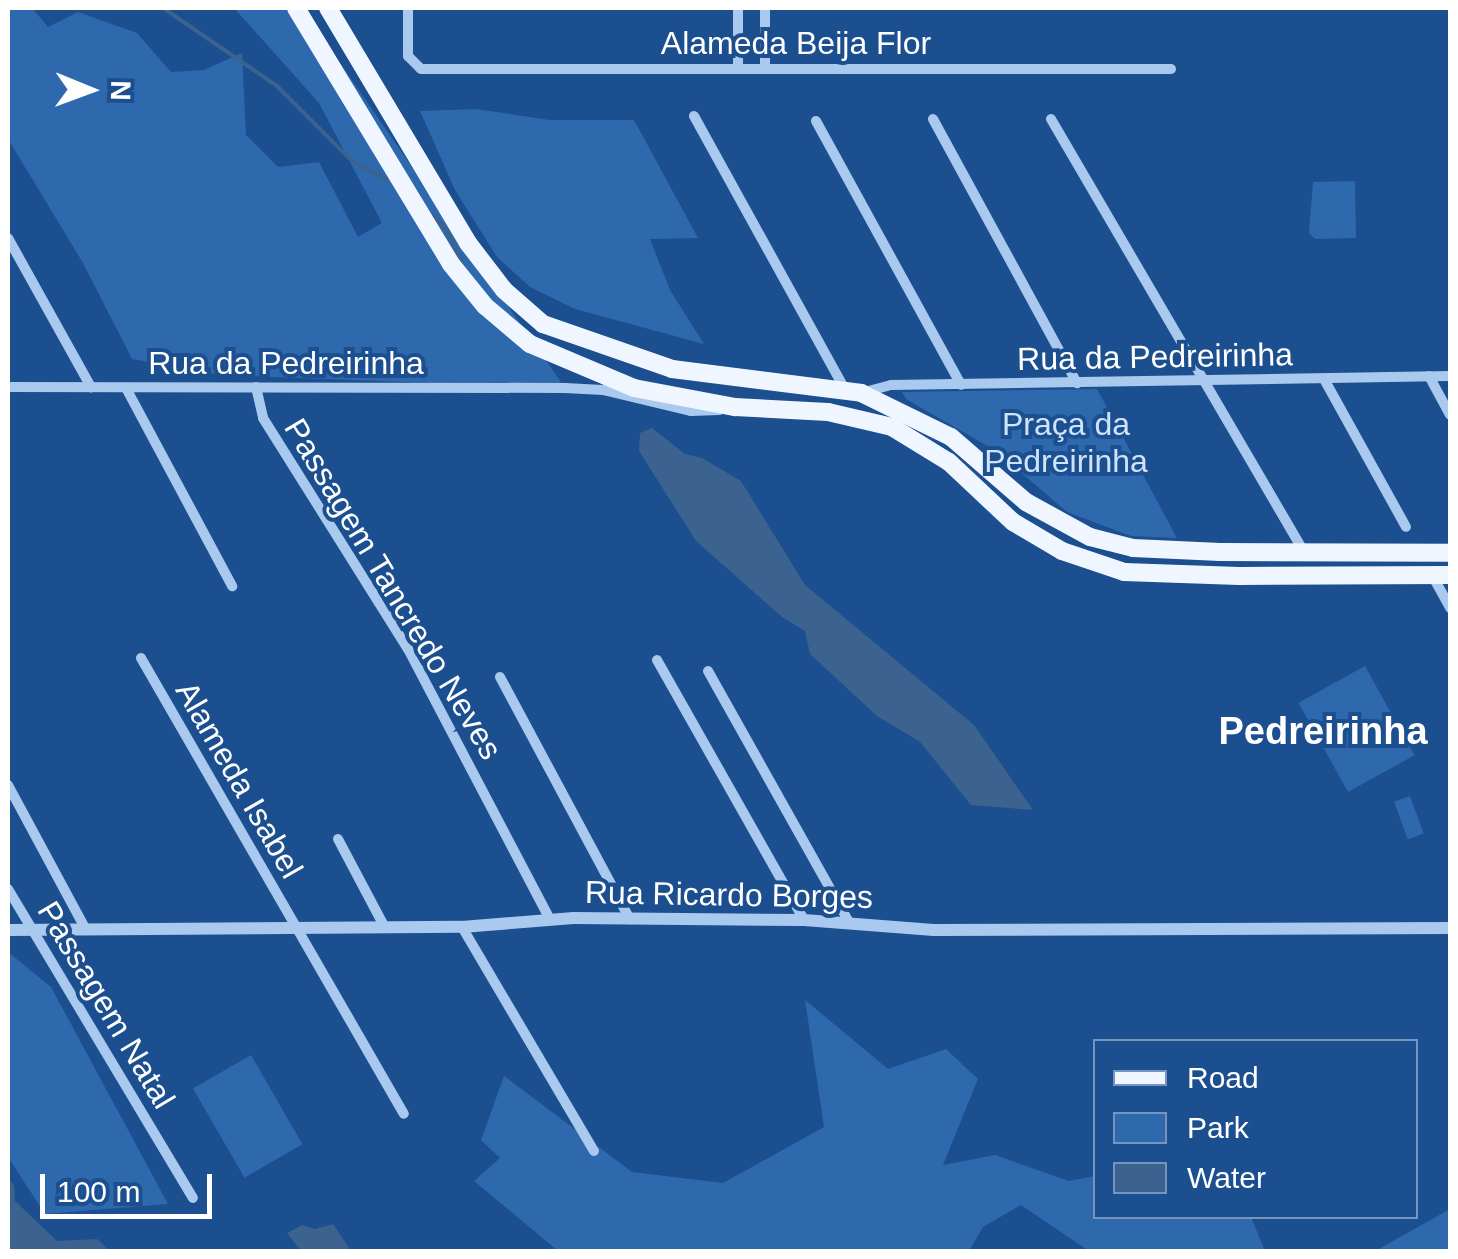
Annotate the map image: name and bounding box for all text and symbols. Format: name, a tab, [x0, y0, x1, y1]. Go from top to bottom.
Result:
street label: Alameda Beija Flor	[661, 24, 931, 62]
north arrow	[40, 40, 140, 140]
text: N	[105, 80, 136, 101]
street label: Rua da Pedreirinha	[1017, 335, 1293, 379]
street label: Rua da Pedreirinha	[148, 344, 424, 382]
park label: Praça da Pedreirinha	[984, 406, 1148, 481]
street label: Passagem Tancredo Neves	[276, 411, 510, 767]
street label: Alameda Isabel	[167, 675, 311, 885]
district label: Pedreirinha	[1218, 709, 1428, 755]
street label: Rua Ricardo Borges	[585, 873, 873, 917]
street label: Passagem Natal	[29, 894, 183, 1116]
legend	[1093, 1039, 1418, 1219]
text: Road	[1187, 1061, 1259, 1094]
text: Park	[1187, 1111, 1249, 1144]
scale bar	[45, 1154, 218, 1216]
text: Water	[1187, 1161, 1266, 1194]
text: 100 m	[57, 1175, 140, 1208]

